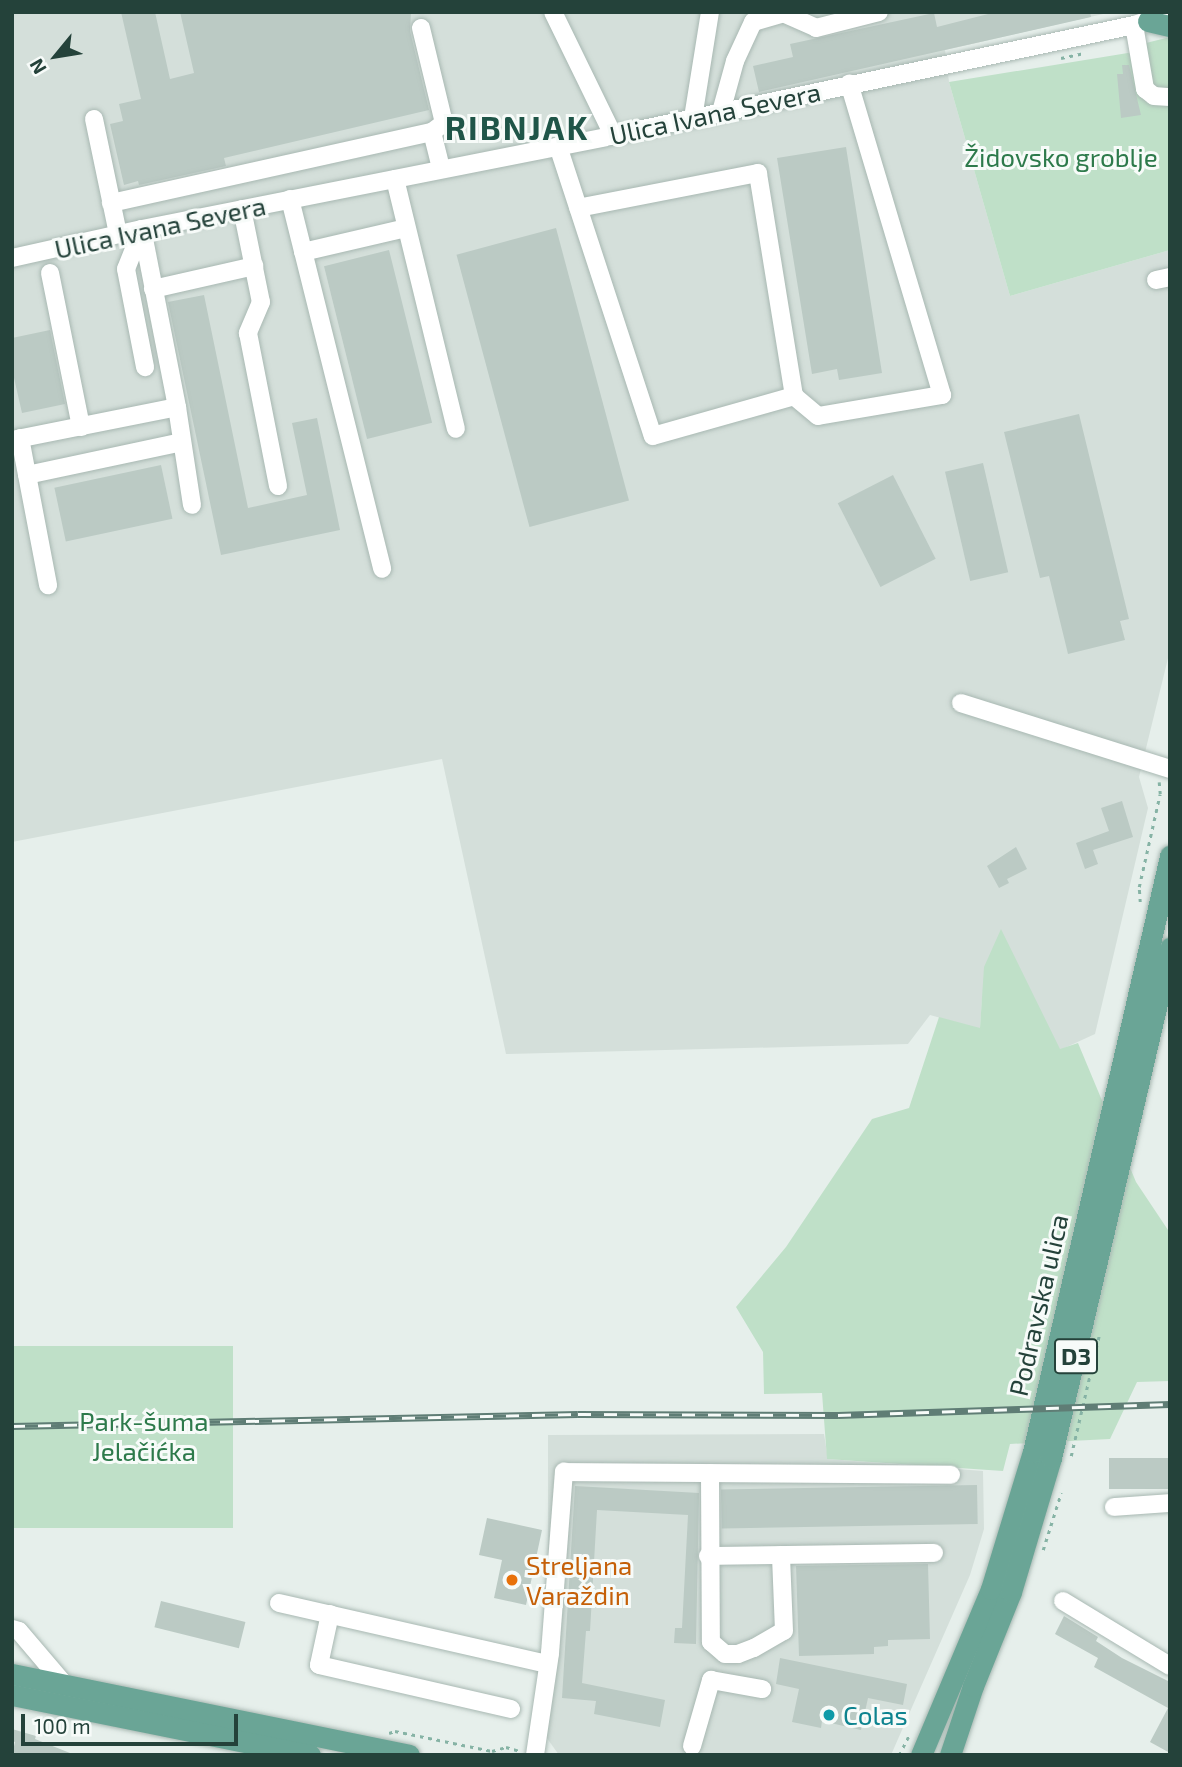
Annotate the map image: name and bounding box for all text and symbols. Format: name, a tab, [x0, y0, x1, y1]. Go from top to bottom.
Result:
north arrow	[21, 21, 91, 91]
text: N	[24, 55, 51, 78]
street label: Ulica Ivana Severa	[607, 75, 823, 151]
district label: RIBNJAK	[446, 108, 588, 148]
park label: Židovsko groblje	[964, 141, 1158, 173]
street label: Ulica Ivana Severa	[52, 189, 268, 265]
street label: Podravska ulica	[1002, 1211, 1074, 1399]
road number: D3	[1053, 1336, 1099, 1376]
park label: Park-šuma Jelačićka	[79, 1405, 209, 1466]
place label: Streljana Varaždin	[526, 1549, 632, 1610]
marker: Streljana Varaždin	[504, 1572, 520, 1588]
place label: Colas	[843, 1699, 908, 1731]
scale bar	[24, 1700, 242, 1744]
marker: Colas	[821, 1707, 837, 1723]
text: 100 m	[34, 1713, 91, 1738]

